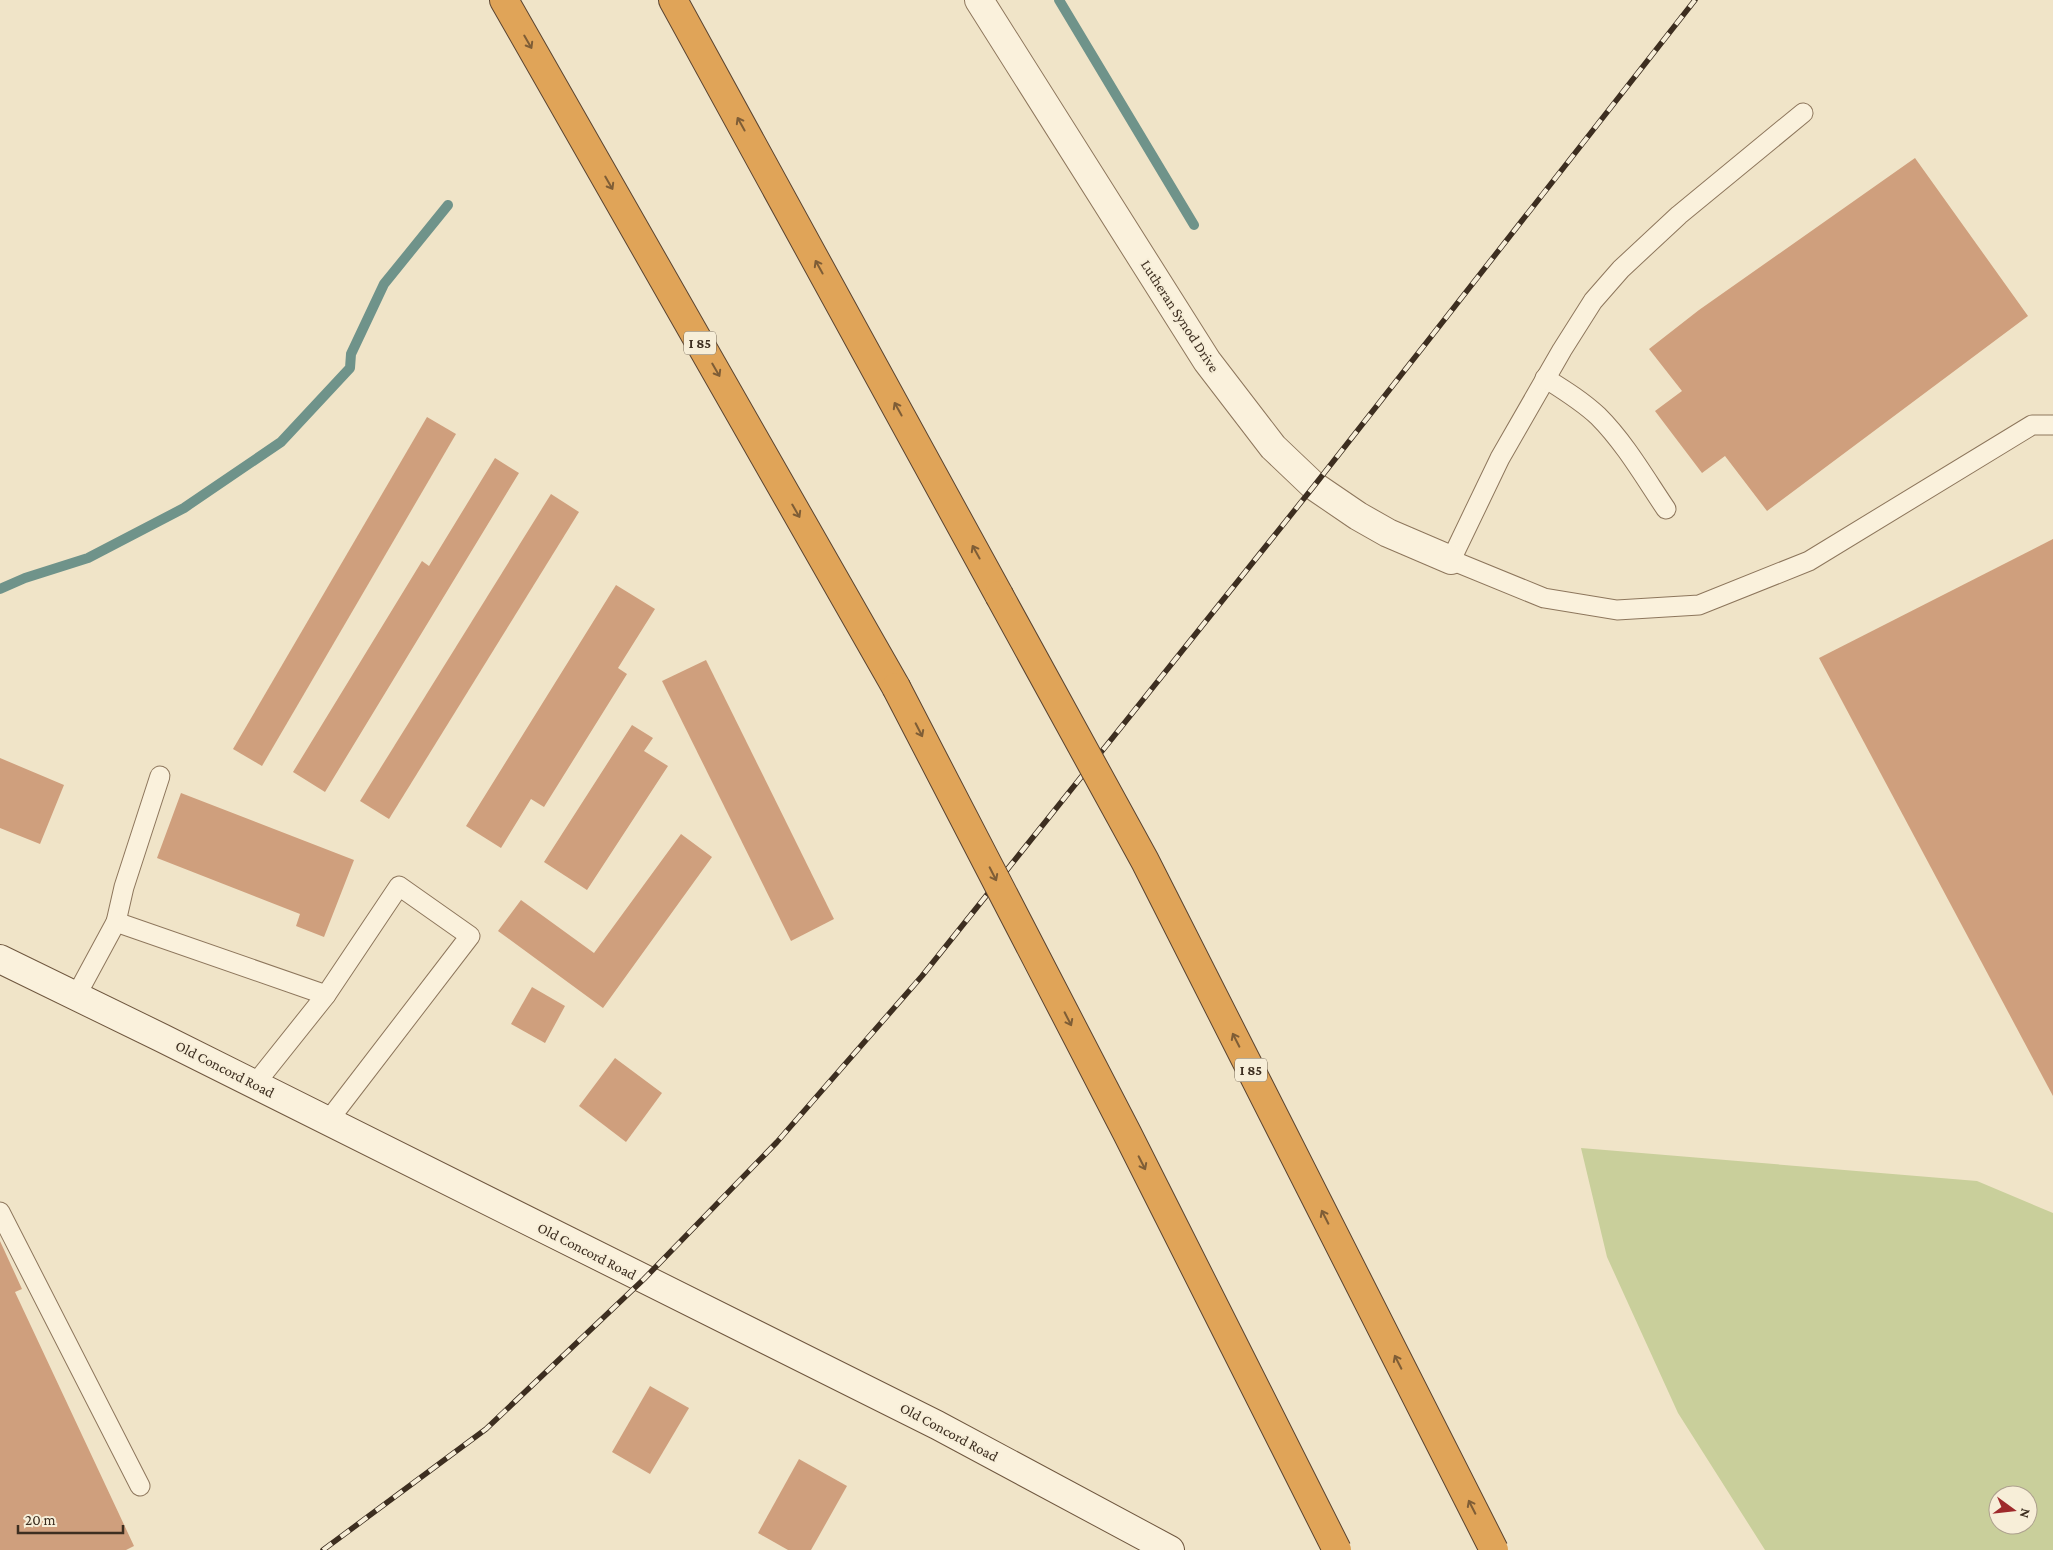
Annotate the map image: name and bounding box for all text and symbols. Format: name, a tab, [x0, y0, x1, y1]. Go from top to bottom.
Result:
one-way arrow	[524, 35, 534, 49]
one-way arrow	[736, 117, 746, 132]
one-way arrow	[604, 176, 614, 191]
street label: Lutheran Synod Drive	[1137, 257, 1222, 376]
one-way arrow	[814, 260, 824, 275]
road number: I 85	[684, 332, 716, 354]
one-way arrow	[711, 363, 721, 377]
one-way arrow	[892, 403, 902, 417]
one-way arrow	[792, 504, 802, 518]
one-way arrow	[971, 544, 981, 559]
one-way arrow	[915, 722, 924, 737]
one-way arrow	[989, 866, 998, 881]
one-way arrow	[1063, 1011, 1073, 1026]
one-way arrow	[1231, 1033, 1241, 1048]
street label: Old Concord Road	[173, 1037, 277, 1101]
road number: I 85	[1235, 1058, 1267, 1082]
one-way arrow	[1138, 1155, 1147, 1170]
one-way arrow	[1320, 1209, 1330, 1224]
street label: Old Concord Road	[535, 1219, 639, 1283]
one-way arrow	[1393, 1354, 1403, 1369]
street label: Old Concord Road	[897, 1399, 1001, 1465]
north arrow	[1988, 1485, 2038, 1535]
one-way arrow	[1467, 1499, 1477, 1514]
scale bar	[18, 1502, 122, 1534]
text: N	[2016, 1507, 2035, 1520]
text: 20 m	[25, 1512, 56, 1528]

